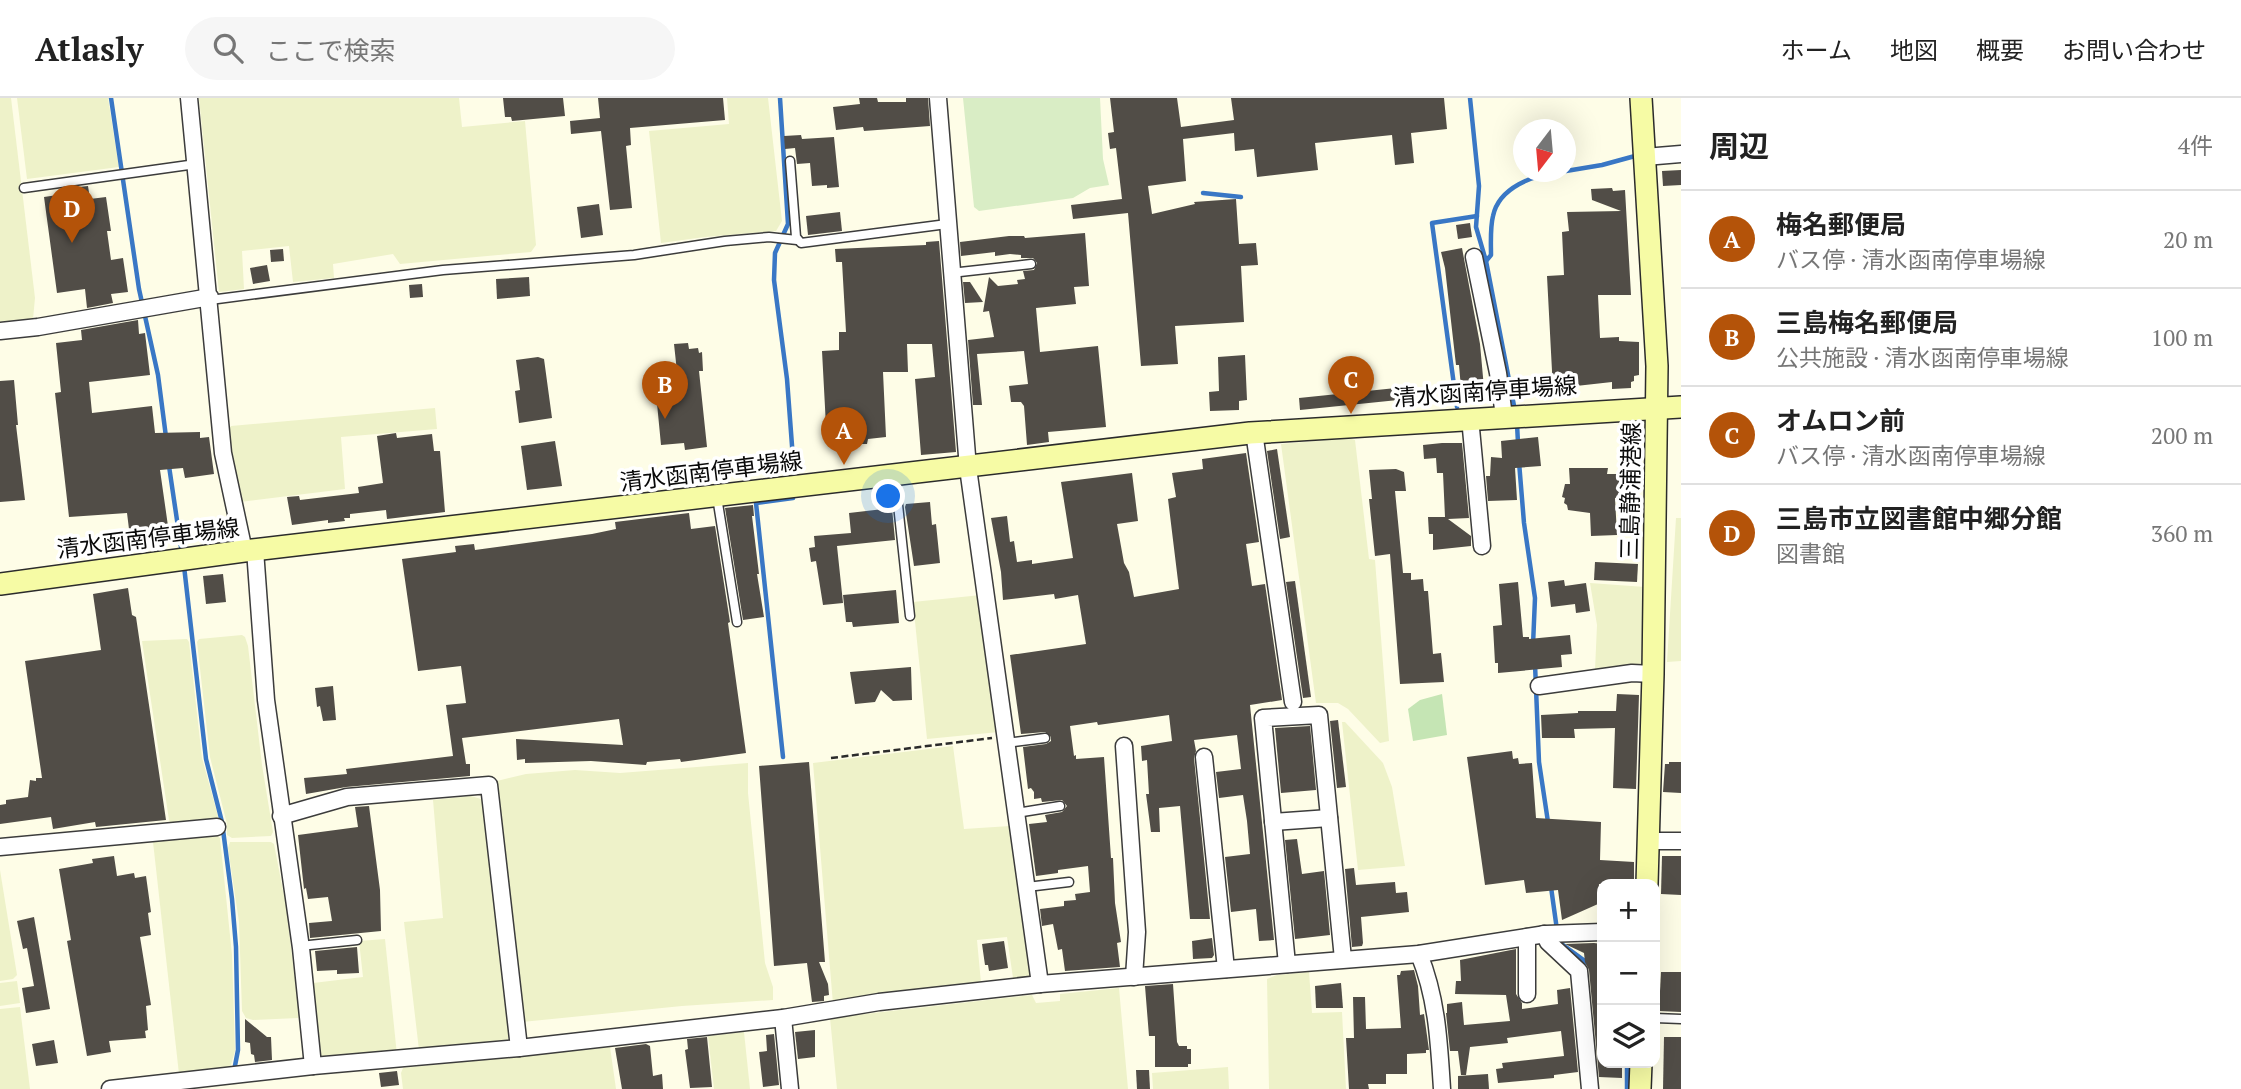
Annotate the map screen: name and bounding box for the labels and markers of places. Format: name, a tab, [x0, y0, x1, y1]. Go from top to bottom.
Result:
pin: D	[49, 185, 95, 243]
pin: C	[1328, 356, 1374, 414]
pin: B	[642, 361, 688, 419]
pin: A	[821, 407, 867, 465]

